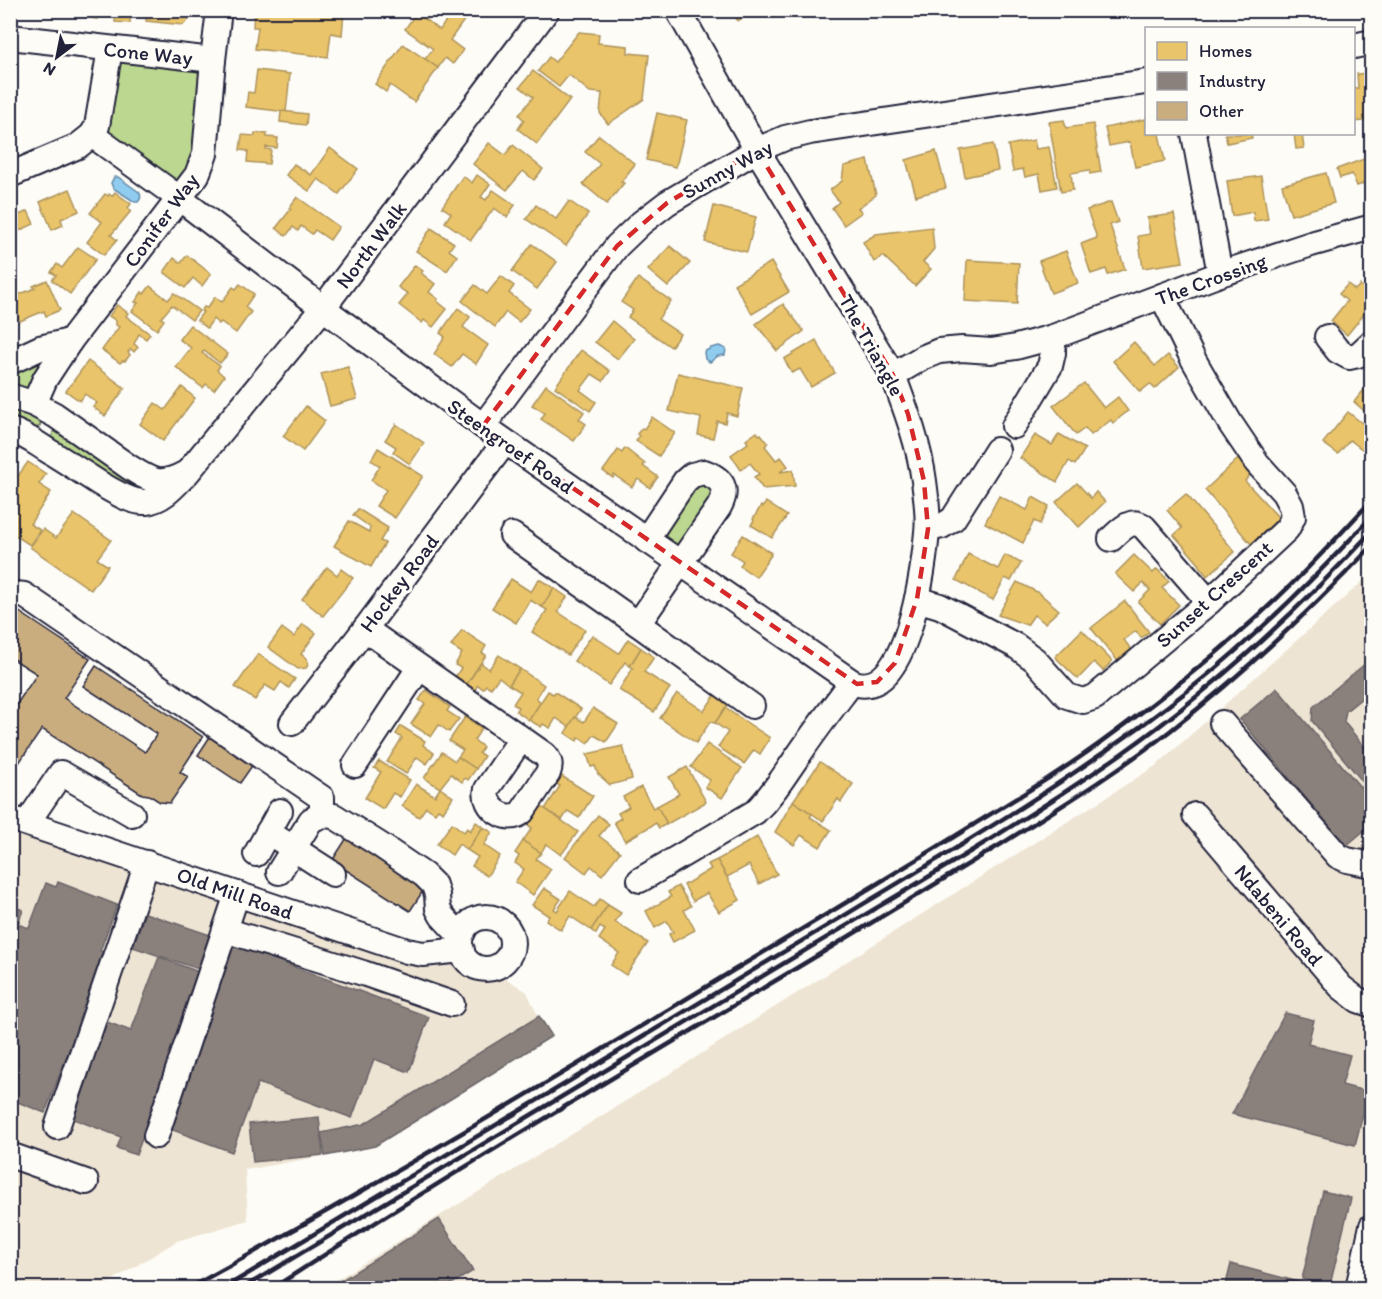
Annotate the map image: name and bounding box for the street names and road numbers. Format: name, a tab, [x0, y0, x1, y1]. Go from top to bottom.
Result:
street label: Cone Way	[102, 36, 194, 70]
street label: Sunny Way	[678, 134, 777, 204]
street label: Conifer Way	[118, 168, 204, 272]
street label: North Walk	[330, 197, 412, 293]
street label: The Crossing	[1152, 247, 1270, 311]
street label: The Triangle	[834, 290, 910, 400]
street label: Steengroef Road	[443, 393, 580, 499]
street label: Hockey Road	[354, 529, 444, 637]
street label: Sunset Crescent	[1151, 535, 1277, 653]
street label: Ndabeni Road	[1229, 859, 1329, 971]
street label: Old Mill Road	[174, 861, 296, 925]

